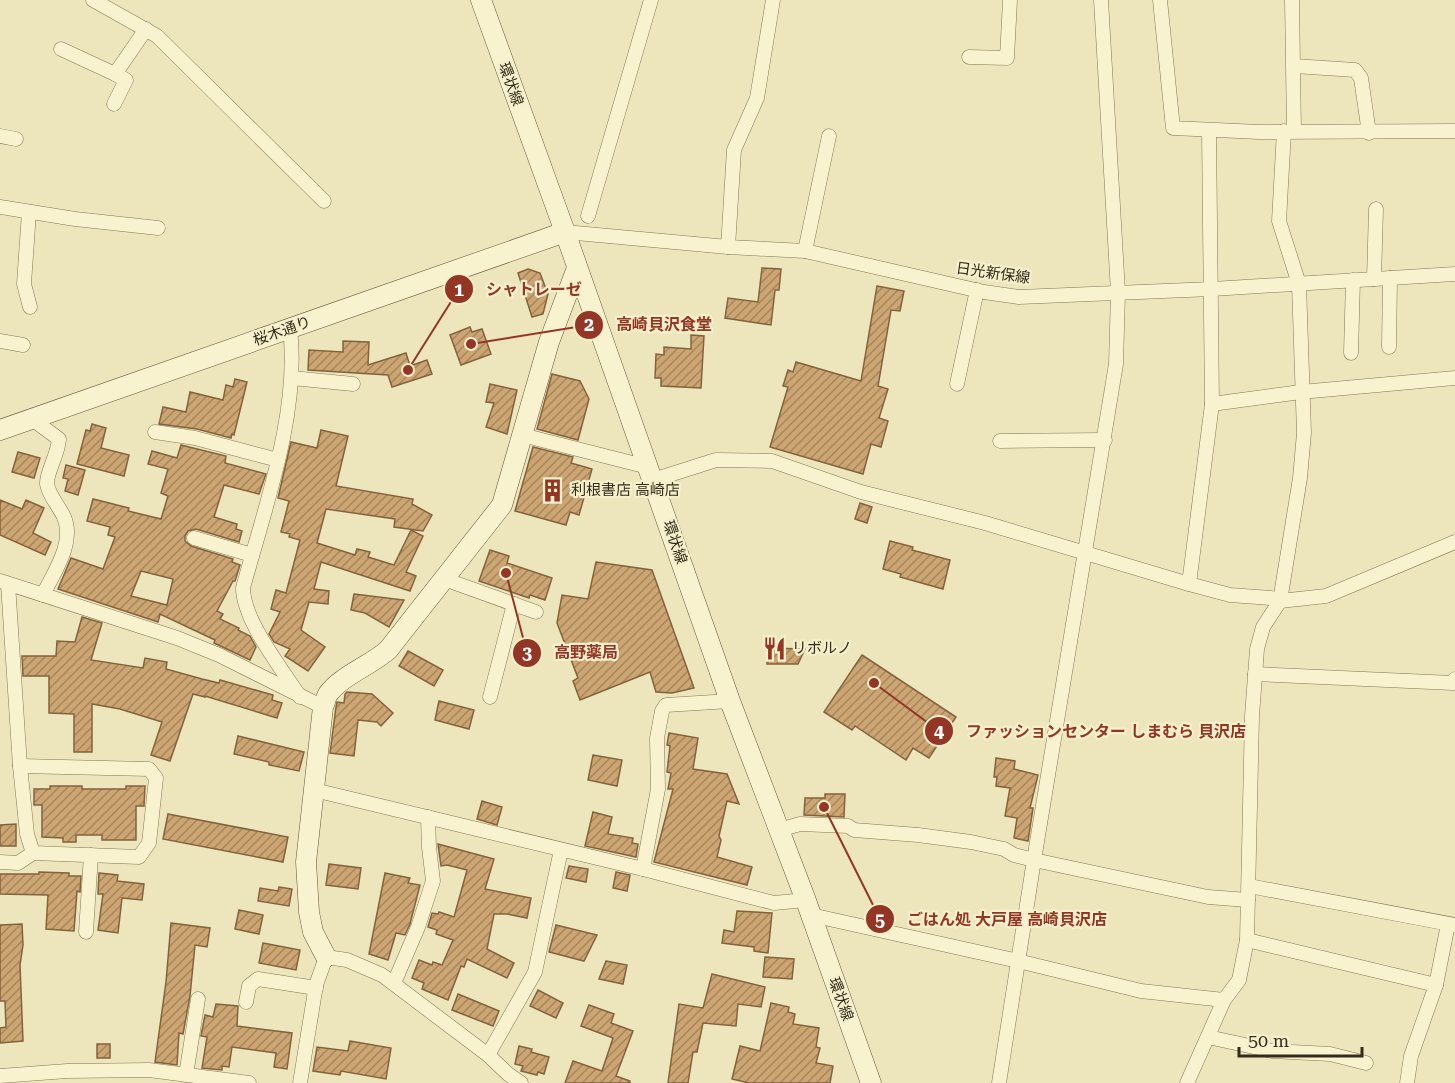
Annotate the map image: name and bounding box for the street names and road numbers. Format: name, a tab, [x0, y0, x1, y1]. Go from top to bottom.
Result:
street label: 環状線	[495, 60, 527, 108]
street label: 日光新保線	[955, 259, 1031, 287]
street label: 桜木通り	[251, 313, 313, 349]
street label: 環状線	[659, 518, 691, 566]
street label: 環状線	[825, 975, 857, 1023]

